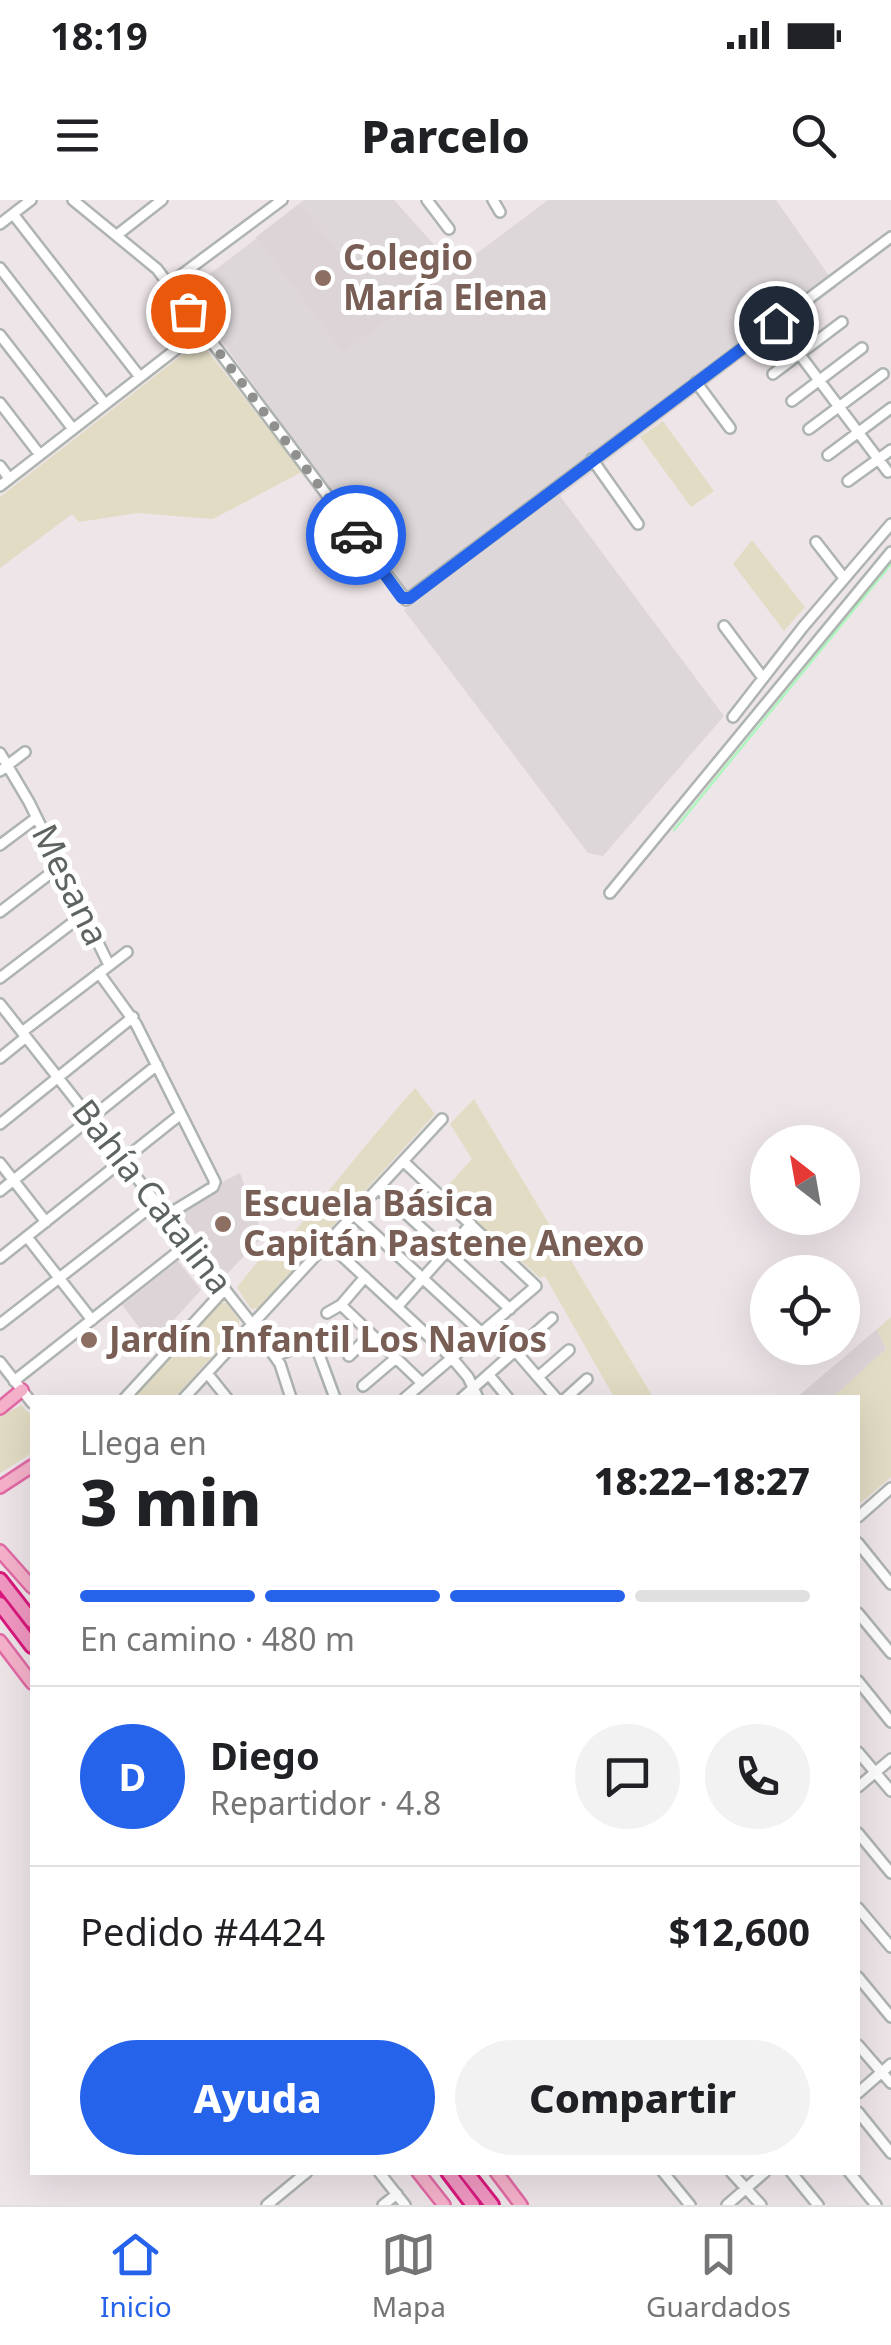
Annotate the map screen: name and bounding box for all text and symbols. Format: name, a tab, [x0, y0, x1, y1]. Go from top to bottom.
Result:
text: 18:19	[50, 9, 148, 61]
text: Parcelo	[361, 105, 530, 166]
icon: menu	[50, 108, 105, 163]
icon: search	[786, 108, 841, 163]
place label: Colegio María Elena	[343, 233, 548, 320]
marker: Colegio María Elena	[312, 267, 334, 289]
pin	[146, 269, 231, 354]
pin	[734, 281, 819, 366]
icon: bag	[161, 284, 216, 339]
icon: home	[749, 296, 804, 351]
courier	[306, 485, 406, 585]
icon: car	[329, 508, 384, 563]
street label: Mesana	[22, 816, 121, 953]
street label: Bahía Catalina	[62, 1089, 244, 1303]
north arrow	[750, 1125, 860, 1235]
map controls	[750, 1125, 860, 1365]
place label: Escuela Básica Capitán Pastene Anexo	[243, 1179, 645, 1266]
marker: Escuela Básica Capitán Pastene Anexo	[212, 1213, 234, 1235]
button: locate	[750, 1255, 860, 1365]
place label: Jardín Infantil Los Navíos	[106, 1315, 547, 1362]
marker: Jardín Infantil Los Navíos	[78, 1329, 100, 1351]
text: Llega en	[80, 1421, 207, 1464]
text: 18:22–18:27	[594, 1454, 810, 1506]
text: 3 min	[80, 1457, 262, 1545]
text: En camino · 480 m	[80, 1617, 355, 1660]
button: chat	[575, 1724, 680, 1829]
button: phone	[705, 1724, 810, 1829]
text: Diego	[210, 1729, 320, 1781]
text: D	[119, 1750, 146, 1802]
text: Repartidor · 4.8	[210, 1781, 441, 1824]
text: Pedido #4424	[80, 1905, 325, 1957]
text: $12,600	[669, 1905, 810, 1957]
button: Ayuda	[80, 2040, 435, 2155]
button: Compartir	[455, 2040, 810, 2155]
tab: Inicio	[100, 2227, 172, 2325]
tab: Mapa	[372, 2227, 446, 2325]
tab: Guardados	[646, 2227, 791, 2325]

